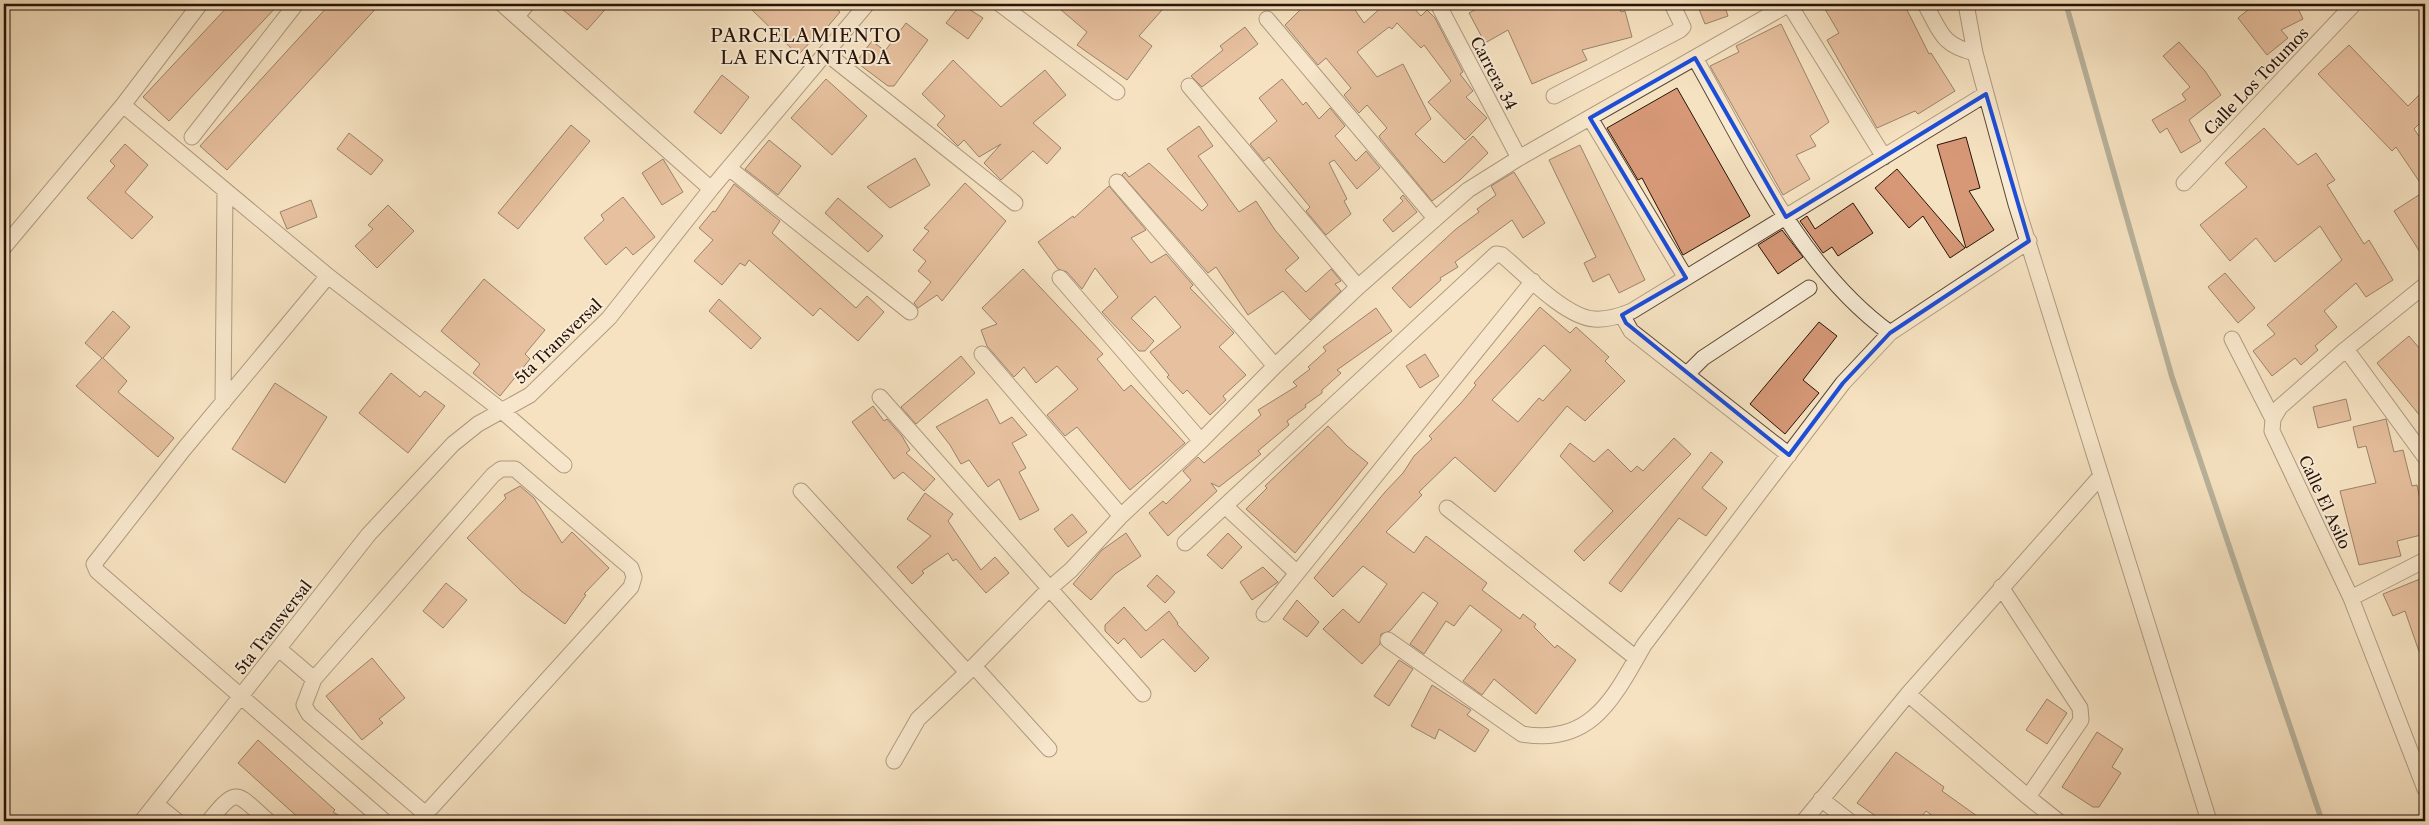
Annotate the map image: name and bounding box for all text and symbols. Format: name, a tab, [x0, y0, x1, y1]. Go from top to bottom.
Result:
street label: Calle Los Totumos	[2199, 23, 2313, 139]
district label: PARCELAMIENTO LA ENCANTADA	[710, 24, 902, 69]
street label: Carrera 34	[1466, 33, 1522, 113]
street label: 5ta Transversal	[510, 294, 606, 388]
street label: Calle El Asilo	[2295, 452, 2356, 552]
street label: 5ta Transversal	[230, 576, 316, 678]

